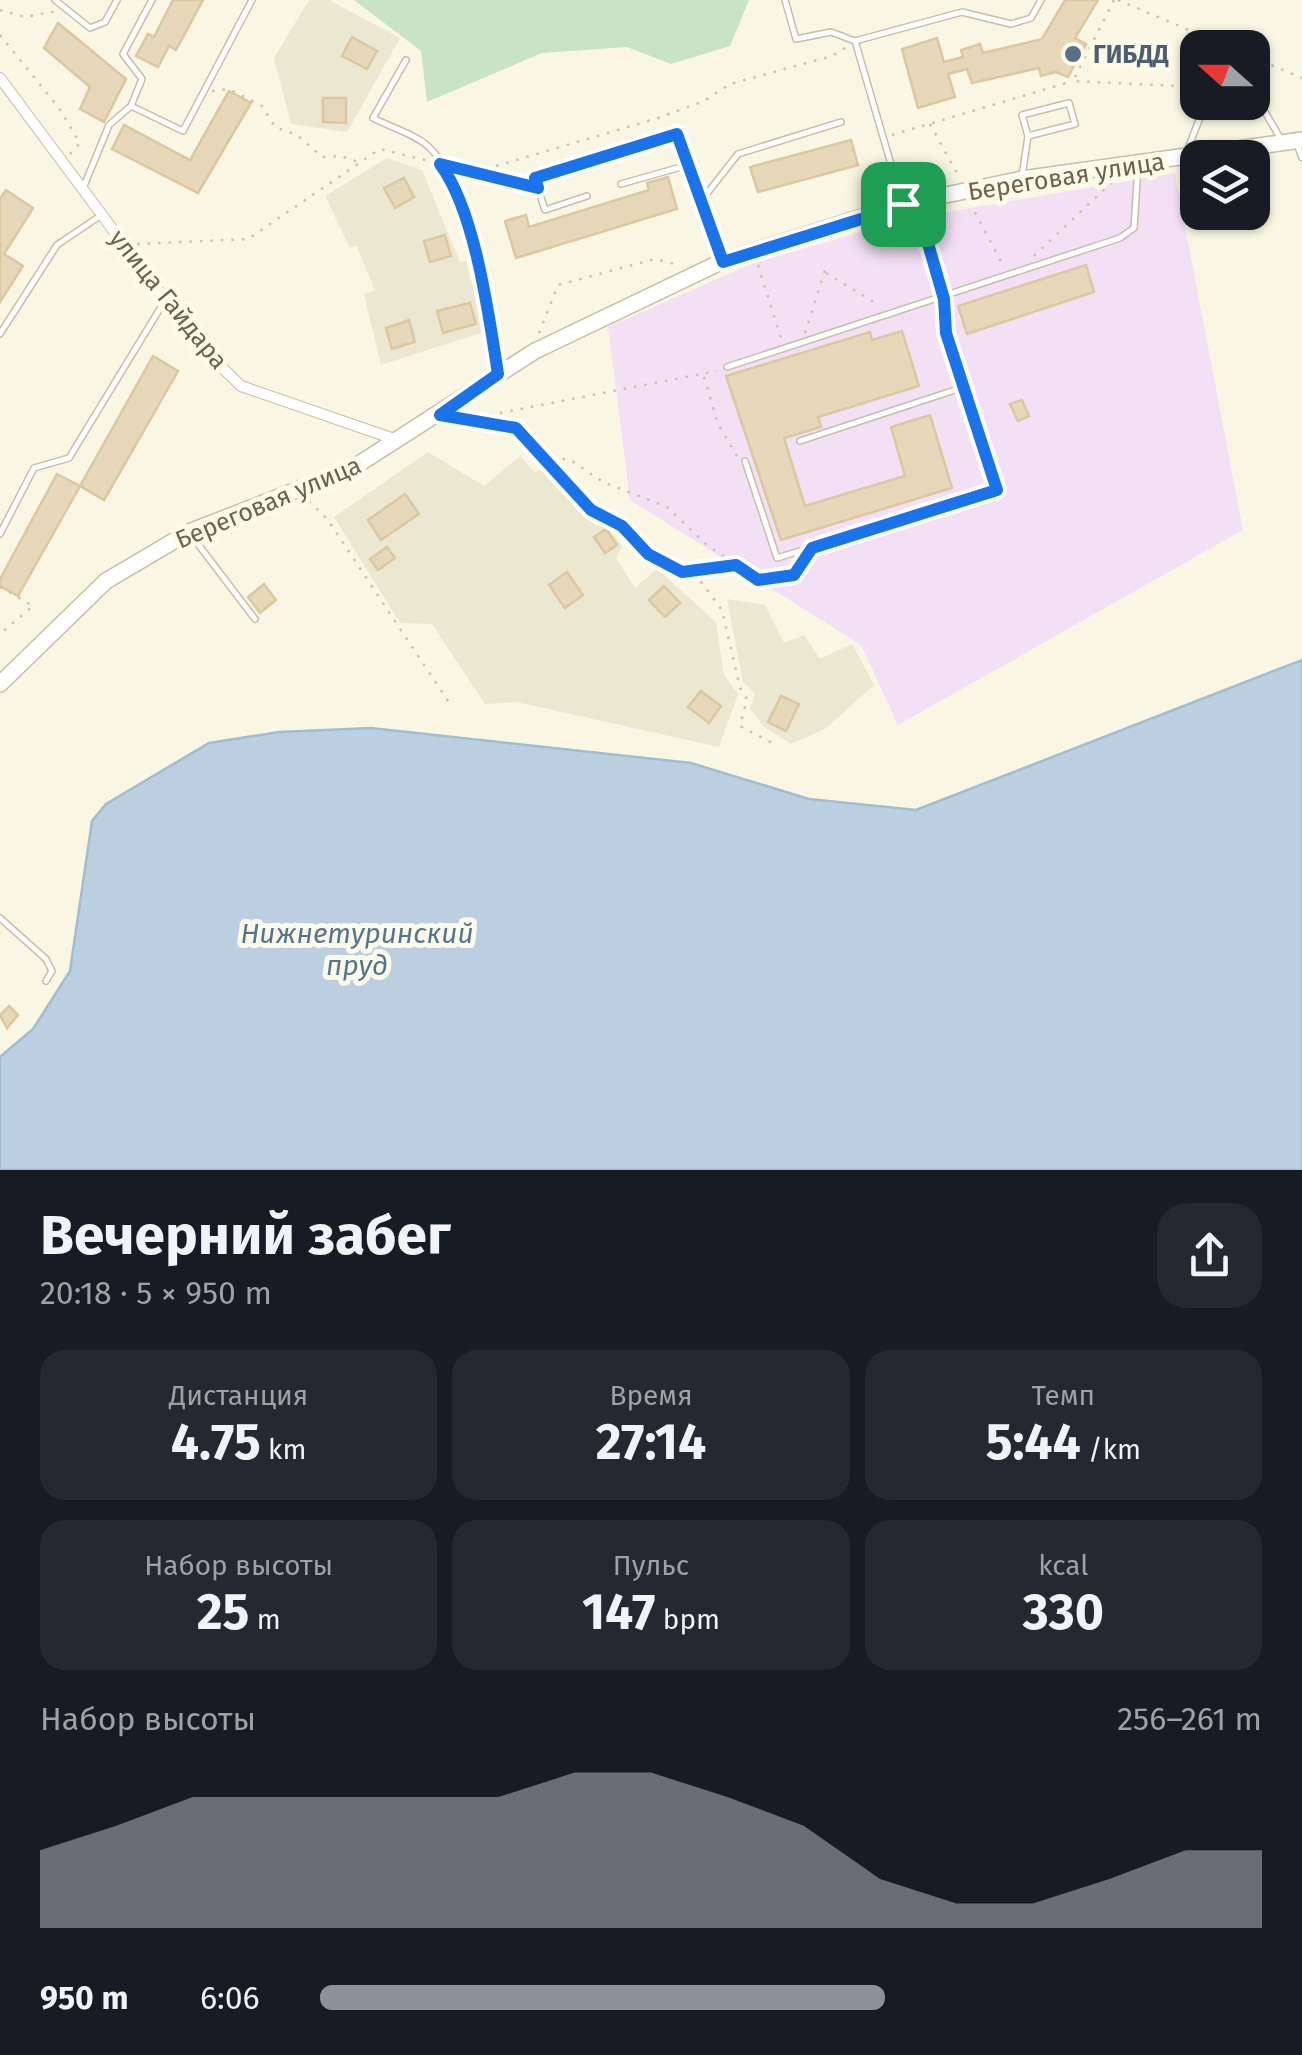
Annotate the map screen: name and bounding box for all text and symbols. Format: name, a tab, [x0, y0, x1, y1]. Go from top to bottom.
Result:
north arrow	[1180, 30, 1270, 120]
map controls	[1180, 30, 1270, 230]
place label: ГИБДД	[1093, 40, 1169, 70]
marker: ГИБДД	[1062, 43, 1084, 65]
button: layers	[1180, 140, 1270, 230]
street label: Береговая улица	[966, 147, 1167, 207]
pin	[861, 162, 946, 247]
icon: arrive	[876, 177, 931, 232]
street label: улица Гайдара	[103, 224, 234, 375]
street label: Береговая улица	[171, 450, 366, 556]
water label: Нижнетуринский пруд	[240, 917, 474, 982]
text: Вечерний забег	[40, 1203, 451, 1269]
button: share	[1157, 1203, 1262, 1308]
text: 20:18 · 5 × 950 m	[40, 1274, 272, 1312]
text: Дистанция	[169, 1379, 308, 1412]
text: Время	[609, 1379, 693, 1412]
text: Темп	[1032, 1379, 1095, 1412]
text: 4.75	[171, 1412, 261, 1472]
text: 27:14	[596, 1412, 706, 1472]
text: 5:44	[986, 1412, 1081, 1472]
text: km	[261, 1433, 306, 1466]
text: /km	[1081, 1433, 1141, 1466]
text: Набор высоты	[144, 1549, 333, 1582]
text: Пульс	[613, 1549, 689, 1582]
text: kcal	[1038, 1549, 1089, 1582]
text: 25	[197, 1582, 249, 1642]
text: 147	[582, 1582, 655, 1642]
text: 330	[1023, 1582, 1104, 1642]
text: m	[249, 1603, 281, 1636]
text: bpm	[655, 1603, 720, 1636]
text: Набор высоты	[40, 1700, 256, 1738]
text: 256–261 m	[1117, 1700, 1262, 1738]
text: 950 m	[40, 1979, 128, 2017]
text: 6:06	[200, 1979, 260, 2017]

